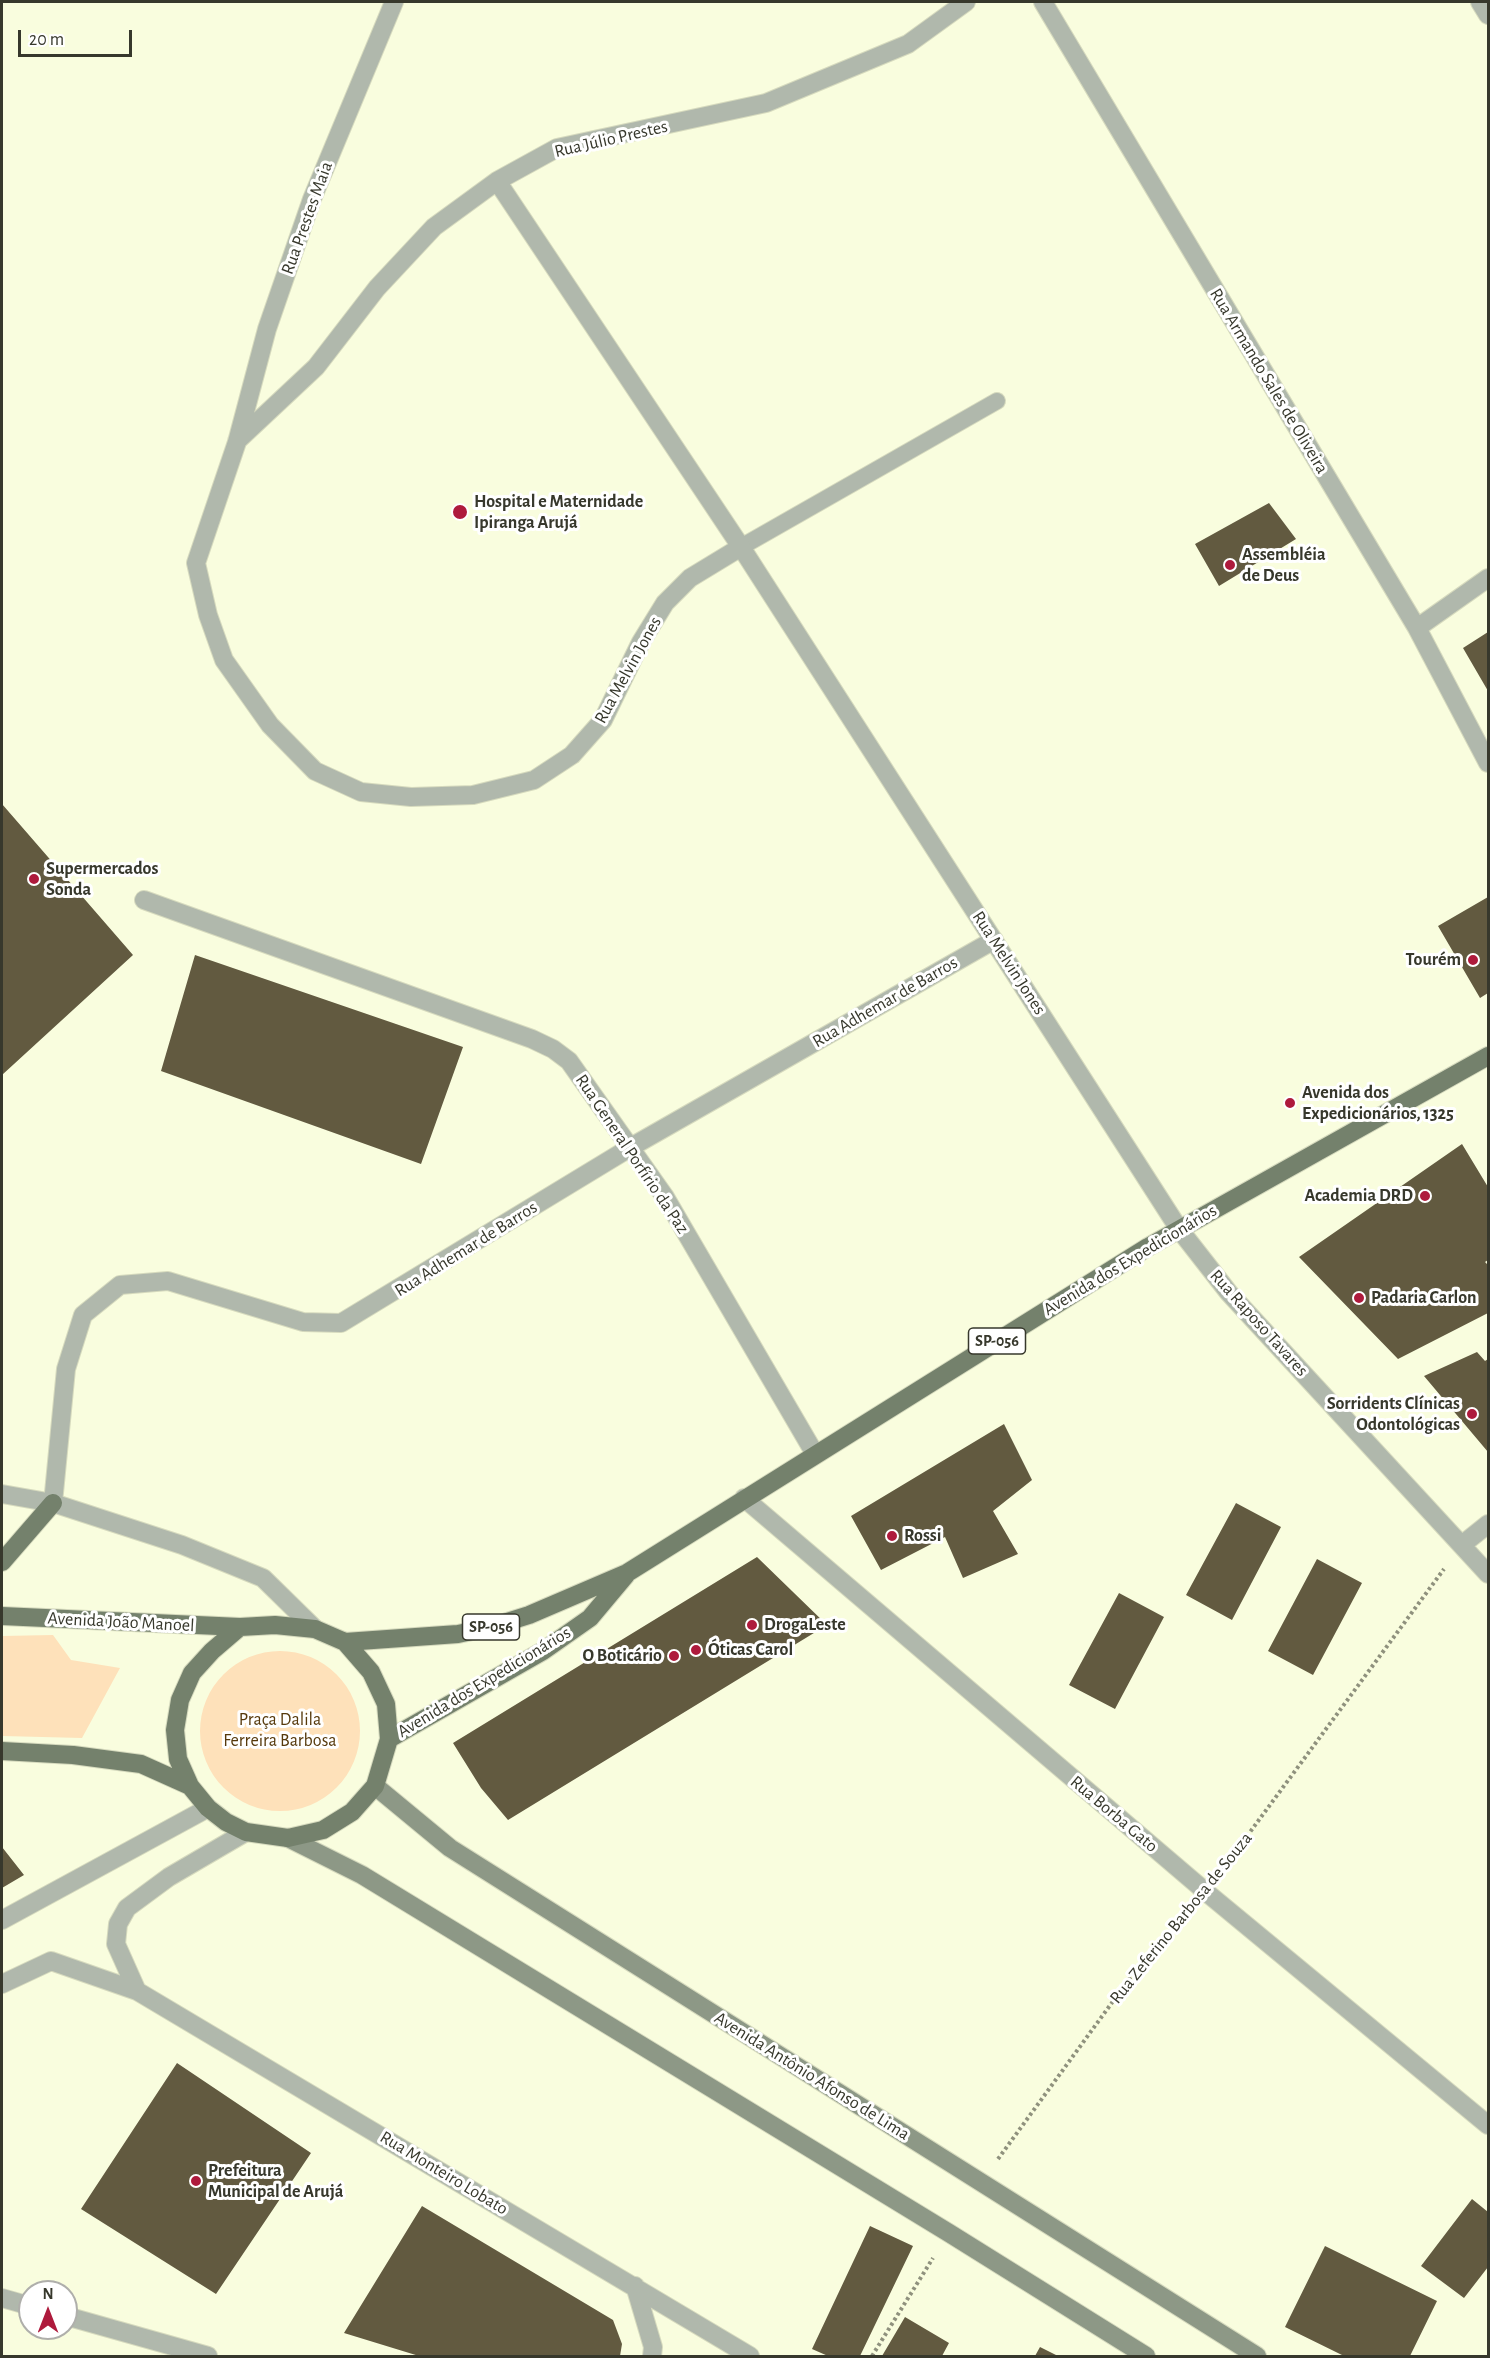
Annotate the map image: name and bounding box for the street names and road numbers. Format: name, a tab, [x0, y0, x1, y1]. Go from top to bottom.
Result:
street label: Rua Júlio Prestes	[552, 115, 670, 163]
street label: Rua Prestes Maia	[277, 159, 337, 277]
street label: Rua Armando Sales de Oliveira	[1205, 284, 1333, 478]
street label: Rua Melvin Jones	[590, 613, 666, 727]
street label: Rua Melvin Jones	[968, 907, 1050, 1019]
street label: Rua Adhemar de Barros	[809, 952, 961, 1052]
street label: Rua General Porfírio da Paz	[571, 1070, 693, 1238]
street label: Rua Adhemar de Barros	[391, 1196, 541, 1302]
street label: Avenida dos Expedicionários	[1039, 1200, 1221, 1320]
street label: Rua Raposo Tavares	[1205, 1265, 1313, 1381]
road number: SP-056	[968, 1328, 1026, 1354]
street label: Avenida João Manoel	[47, 1607, 195, 1637]
road number: SP-056	[462, 1614, 520, 1640]
street label: Avenida dos Expedicionários	[393, 1622, 575, 1742]
street label: Rua Borba Gato	[1066, 1771, 1162, 1857]
street label: Rua Zeferino Barbosa de Souza	[1105, 1828, 1257, 2008]
street label: Avenida Antônio Afonso de Lima	[710, 2007, 914, 2145]
street label: Rua Monteiro Lobato	[376, 2126, 512, 2220]

